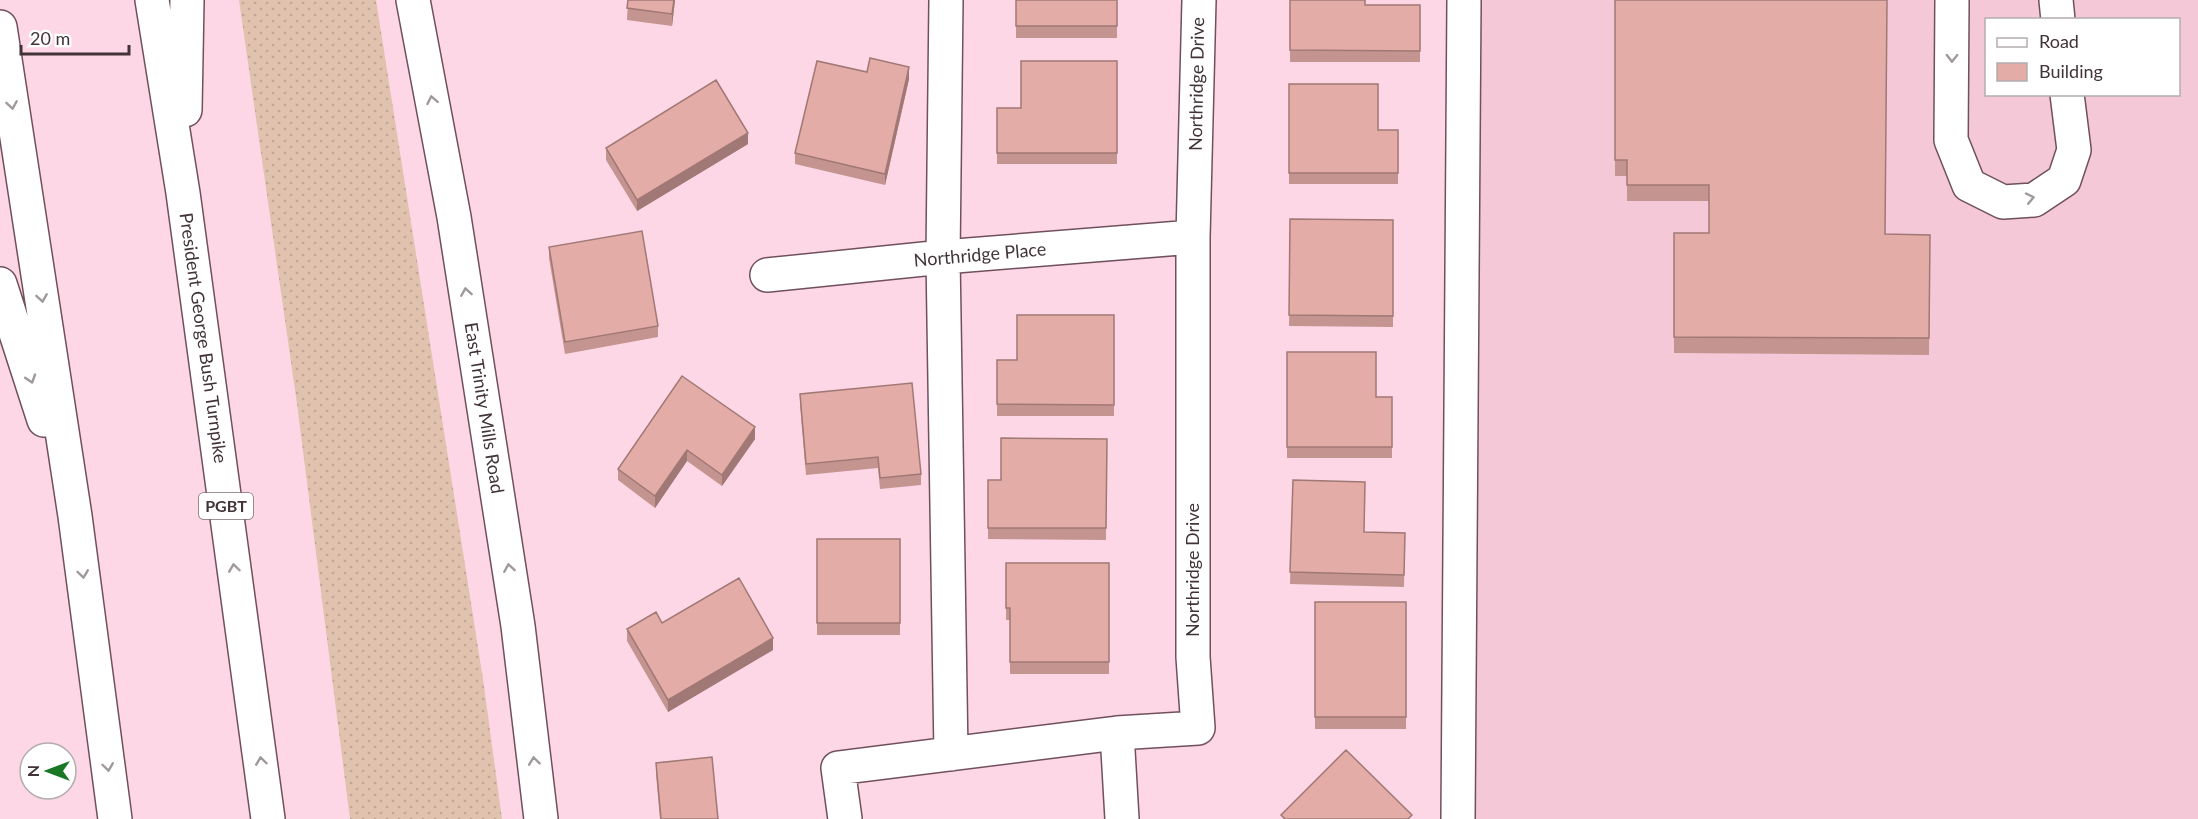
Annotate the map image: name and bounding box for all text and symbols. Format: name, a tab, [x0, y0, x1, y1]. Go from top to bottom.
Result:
street label: Northridge Drive	[1184, 17, 1208, 151]
scale bar	[21, 18, 129, 56]
legend	[1985, 18, 2180, 96]
text: 20 m	[30, 27, 70, 49]
text: Road	[2039, 30, 2079, 52]
one-way arrow	[1946, 54, 1958, 63]
text: Building	[2039, 60, 2103, 82]
one-way arrow	[426, 95, 439, 105]
one-way arrow	[5, 100, 18, 110]
one-way arrow	[2025, 193, 2035, 206]
street label: President George Bush Turnpike	[176, 211, 232, 465]
street label: Northridge Place	[913, 237, 1047, 271]
one-way arrow	[460, 287, 472, 297]
one-way arrow	[35, 293, 47, 303]
street label: East Trinity Mills Road	[461, 321, 509, 495]
one-way arrow	[24, 373, 36, 384]
road number: PGBT	[199, 493, 253, 519]
street label: Northridge Drive	[1181, 503, 1203, 637]
one-way arrow	[229, 563, 241, 572]
one-way arrow	[503, 563, 516, 573]
one-way arrow	[76, 569, 88, 579]
north arrow	[18, 741, 78, 801]
one-way arrow	[255, 756, 267, 766]
one-way arrow	[528, 756, 541, 765]
one-way arrow	[102, 763, 114, 772]
text: N	[23, 765, 42, 777]

